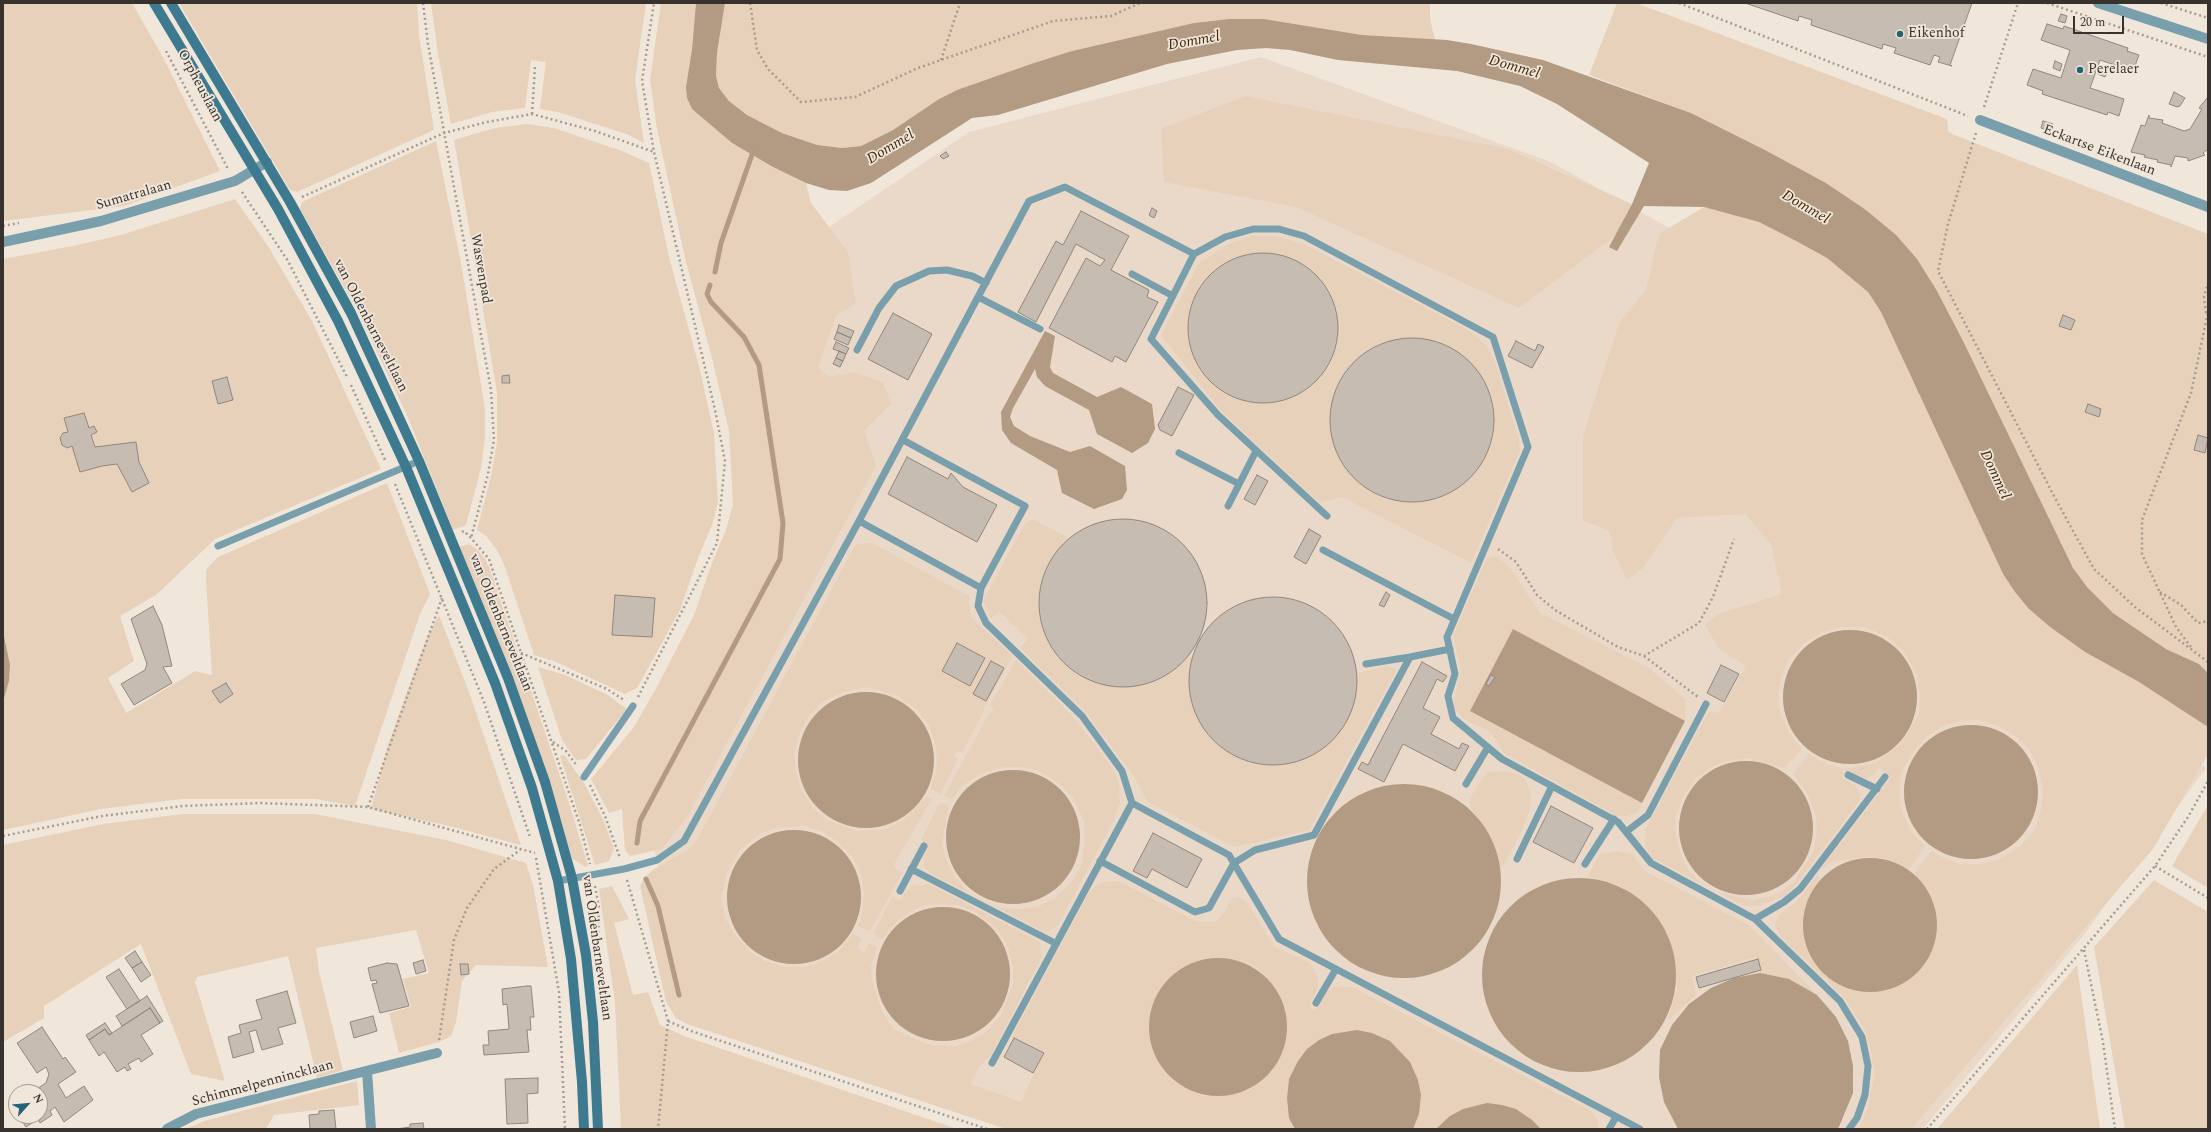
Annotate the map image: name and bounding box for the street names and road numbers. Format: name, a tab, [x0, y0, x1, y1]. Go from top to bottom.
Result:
street label: Orpheuslaan	[173, 47, 225, 125]
street label: Eckartse Eikenlaan	[2040, 122, 2158, 180]
street label: Sumatralaan	[94, 177, 174, 215]
street label: Wasvenpad	[466, 233, 494, 305]
street label: van Oldenbarneveltlaan	[329, 257, 411, 395]
street label: van Oldenbarneveltlaan	[465, 552, 535, 694]
street label: van Oldenbarneveltlaan	[577, 874, 615, 1022]
street label: Schimmelpennincklaan	[190, 1057, 336, 1111]

